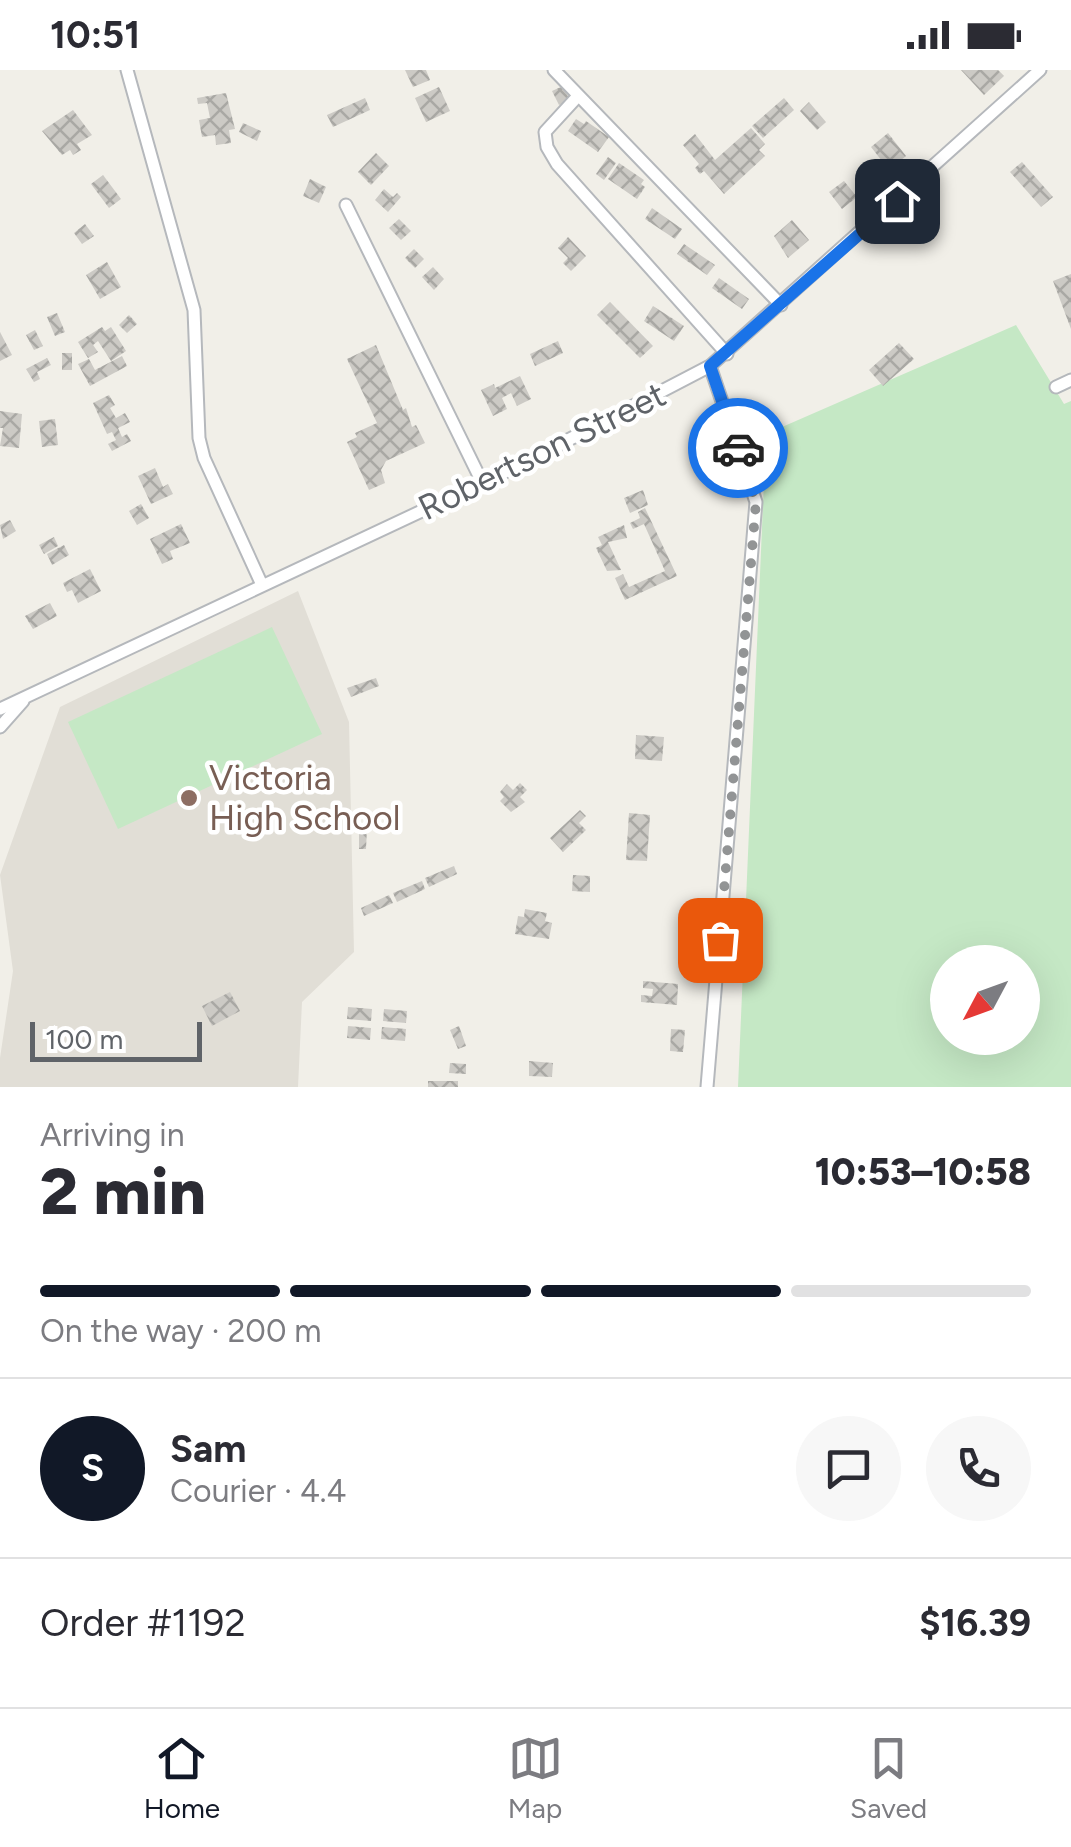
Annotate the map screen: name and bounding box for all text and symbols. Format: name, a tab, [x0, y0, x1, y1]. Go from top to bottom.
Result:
text: 10:51	[50, 12, 140, 58]
pin	[855, 159, 940, 244]
icon: home	[870, 174, 925, 229]
street label: Robertson Street	[412, 373, 672, 529]
courier	[688, 398, 788, 498]
icon: car	[711, 421, 766, 476]
place label: Victoria High School	[209, 757, 400, 839]
marker: Victoria High School	[178, 787, 200, 809]
pin	[678, 898, 763, 983]
icon: bag	[693, 913, 748, 968]
north arrow	[930, 945, 1040, 1055]
map controls	[930, 945, 1040, 1055]
scale bar	[30, 1017, 202, 1061]
text: 100 m	[45, 1022, 123, 1056]
text: Arriving in	[40, 1116, 185, 1154]
text: 10:53–10:58	[815, 1149, 1031, 1195]
text: 2 min	[40, 1152, 206, 1230]
text: On the way · 200 m	[40, 1312, 322, 1350]
button: chat	[796, 1416, 901, 1521]
button: phone	[926, 1416, 1031, 1521]
text: Sam	[170, 1426, 246, 1472]
text: S	[81, 1445, 104, 1491]
text: Courier · 4.4	[170, 1472, 346, 1510]
text: Order #1192	[40, 1600, 246, 1646]
text: $16.39	[919, 1600, 1031, 1646]
tab: Home	[144, 1731, 220, 1825]
tab: Map	[508, 1731, 563, 1825]
tab: Saved	[850, 1731, 927, 1825]

